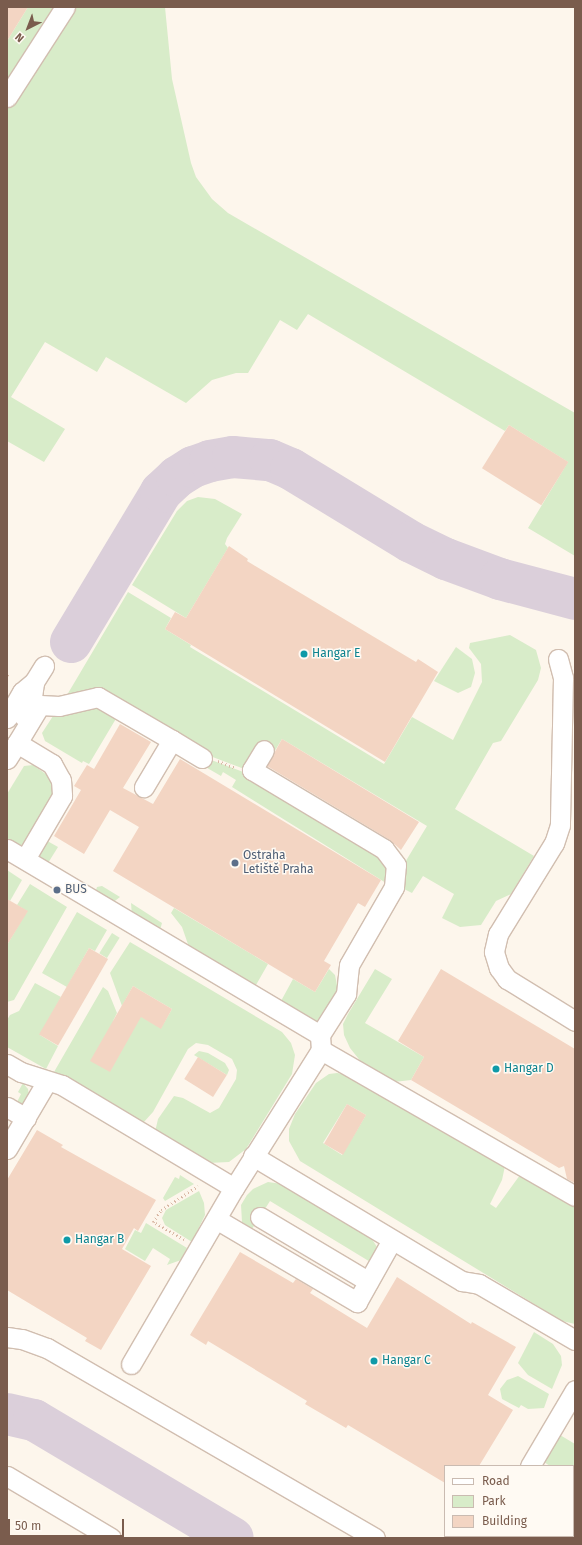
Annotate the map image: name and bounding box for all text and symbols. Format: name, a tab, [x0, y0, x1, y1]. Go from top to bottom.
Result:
north arrow	[8, 8, 48, 48]
text: N	[13, 30, 27, 45]
place label: Hangar E	[312, 647, 360, 661]
marker: Hangar E	[299, 649, 309, 659]
place label: Ostraha Letiště Praha	[243, 849, 313, 877]
marker: Ostraha Letiště Praha	[230, 858, 240, 868]
place label: BUS	[65, 883, 87, 897]
marker: BUS	[52, 885, 62, 895]
place label: Hangar D	[504, 1062, 554, 1076]
marker: Hangar D	[491, 1064, 501, 1074]
place label: Hangar B	[75, 1233, 124, 1247]
marker: Hangar B	[62, 1235, 72, 1245]
place label: Hangar C	[382, 1354, 431, 1368]
marker: Hangar C	[369, 1356, 379, 1366]
legend	[444, 1465, 574, 1537]
text: Road	[482, 1474, 510, 1488]
text: Park	[482, 1494, 506, 1508]
scale bar	[10, 1511, 126, 1537]
text: Building	[482, 1514, 527, 1528]
text: 50 m	[15, 1519, 41, 1533]

